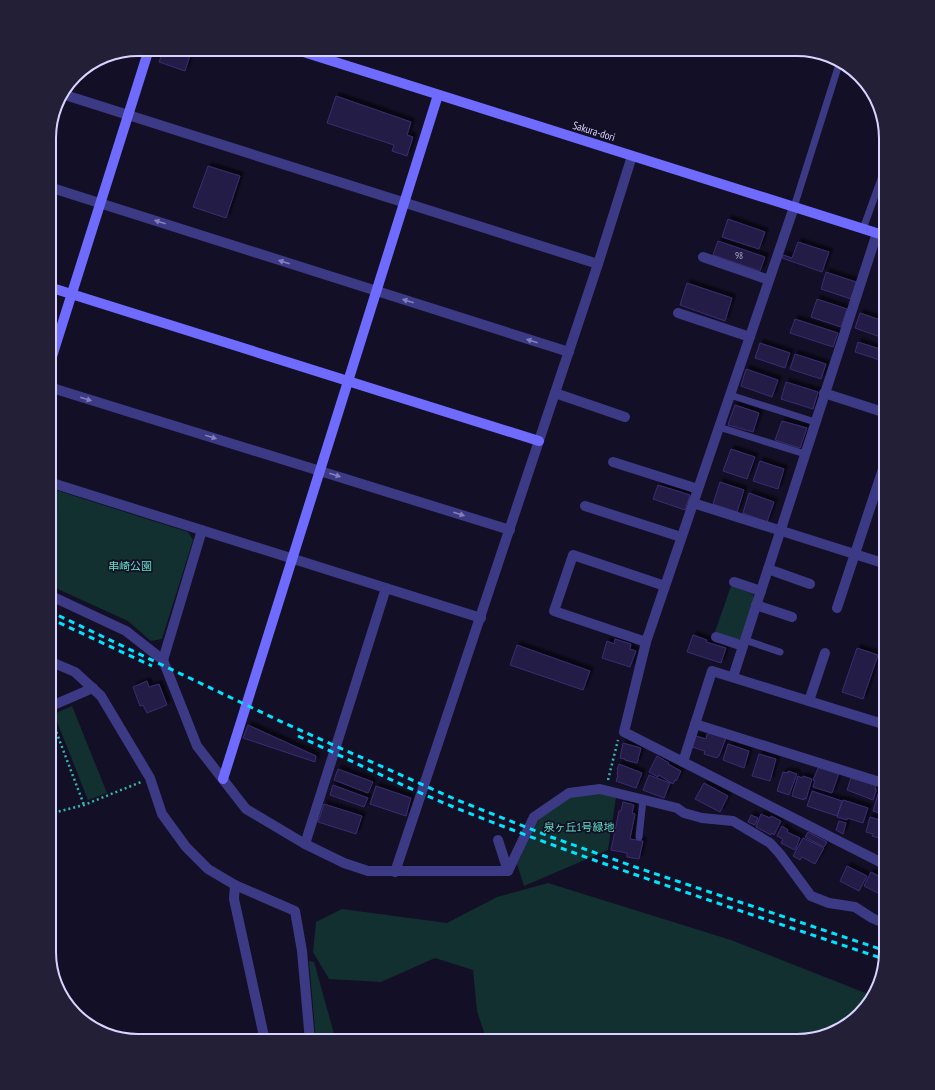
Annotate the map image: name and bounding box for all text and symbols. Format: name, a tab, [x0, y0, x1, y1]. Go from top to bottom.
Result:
street label: Sakura-dori	[571, 118, 617, 144]
one-way arrow	[154, 219, 166, 225]
house number: 98	[735, 250, 743, 261]
one-way arrow	[278, 259, 290, 265]
one-way arrow	[401, 298, 413, 304]
one-way arrow	[525, 337, 537, 343]
one-way arrow	[81, 396, 93, 402]
one-way arrow	[205, 434, 217, 440]
one-way arrow	[329, 472, 341, 478]
one-way arrow	[453, 511, 465, 517]
park label: 串崎公園	[108, 559, 152, 573]
park label: 泉ヶ丘1号緑地	[544, 820, 614, 834]

